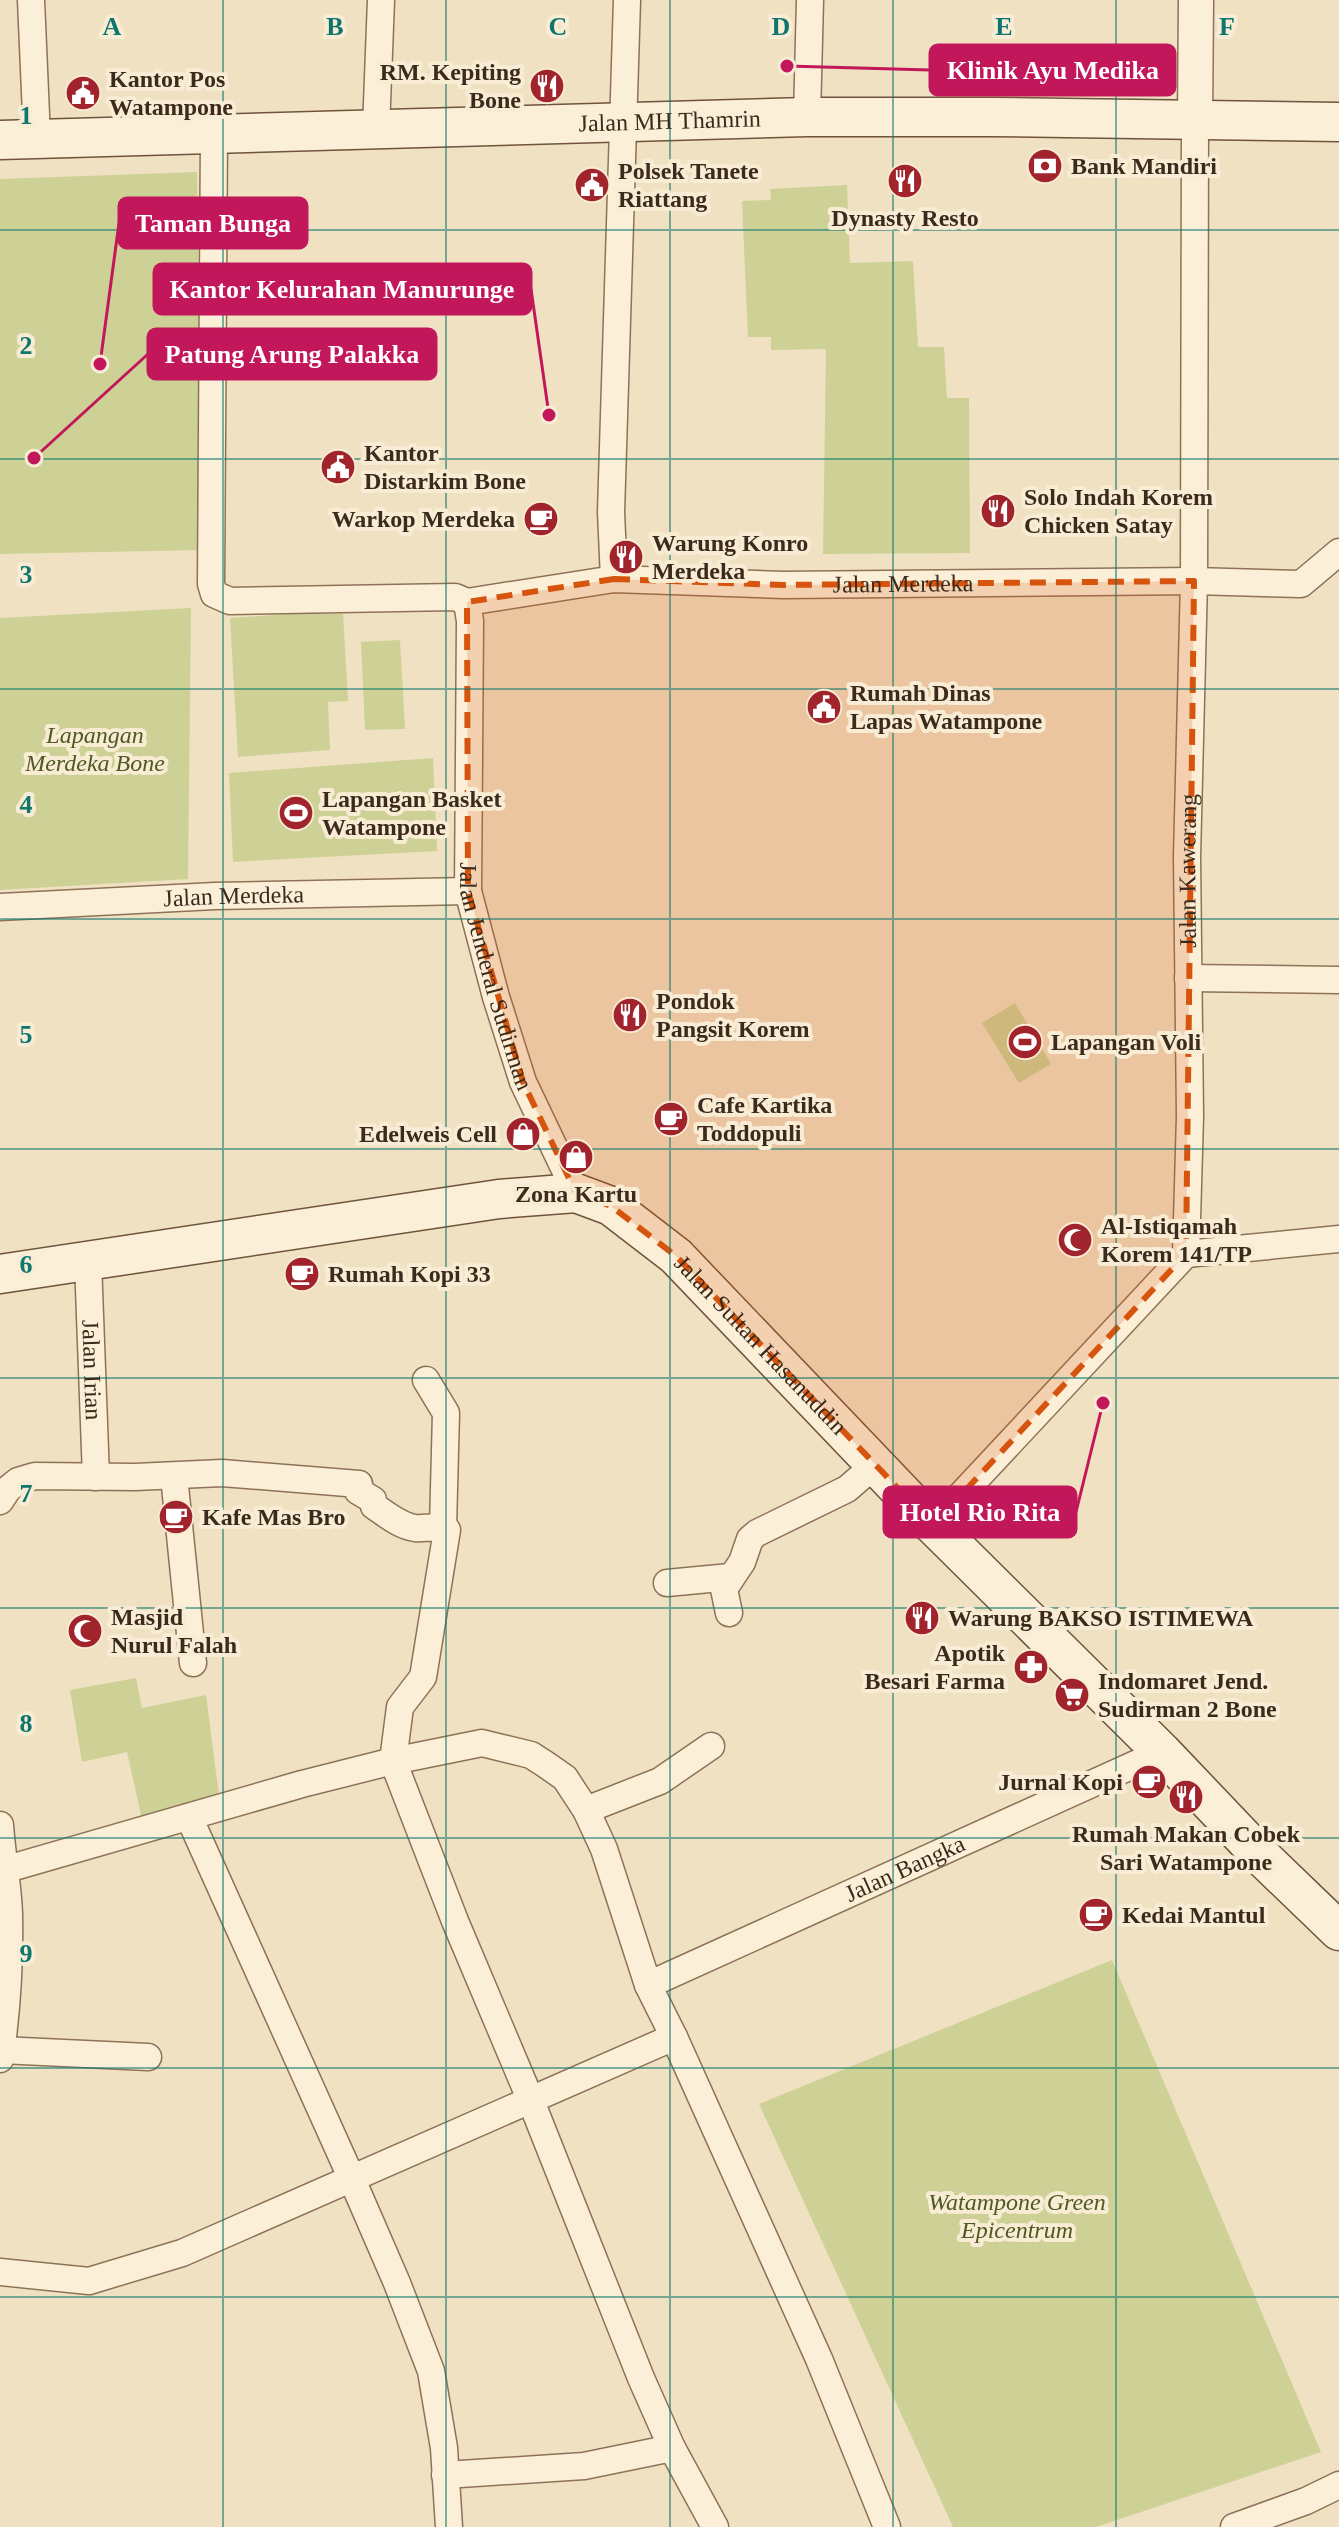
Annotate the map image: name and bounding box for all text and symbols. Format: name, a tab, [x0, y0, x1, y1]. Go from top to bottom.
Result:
text: A	[103, 12, 122, 41]
text: B	[326, 12, 344, 41]
text: C	[549, 12, 567, 41]
text: D	[772, 12, 790, 41]
text: E	[995, 12, 1013, 41]
text: F	[1219, 12, 1235, 41]
callout: Klinik Ayu Medika	[930, 45, 1175, 95]
text: Klinik Ayu Medika	[947, 56, 1159, 85]
place label: RM. Kepiting Bone	[380, 59, 521, 113]
place label: Kantor Pos Watampone	[109, 66, 233, 120]
restaurant icon: RM. Kepiting Bone	[528, 67, 566, 105]
public building icon: Kantor Pos Watampone	[64, 74, 102, 112]
text: 1	[20, 101, 33, 130]
street label: Jalan MH Thamrin	[578, 105, 761, 137]
bank icon: Bank Mandiri	[1026, 147, 1064, 185]
place label: Bank Mandiri	[1071, 153, 1217, 179]
place label: Polsek Tanete Riattang	[618, 158, 759, 212]
restaurant icon: Dynasty Resto	[886, 162, 924, 200]
public building icon: Polsek Tanete Riattang	[573, 166, 611, 204]
callout: Taman Bunga	[119, 198, 307, 248]
place label: Dynasty Resto	[831, 205, 979, 231]
text: Taman Bunga	[135, 209, 291, 238]
callout: Kantor Kelurahan Manurunge	[154, 264, 531, 314]
text: Kantor Kelurahan Manurunge	[170, 275, 514, 304]
callout: Patung Arung Palakka	[148, 329, 436, 379]
text: 2	[20, 331, 33, 360]
text: Patung Arung Palakka	[165, 340, 419, 369]
place label: Kantor Distarkim Bone	[364, 440, 526, 494]
public building icon: Kantor Distarkim Bone	[319, 448, 357, 486]
place label: Solo Indah Korem Chicken Satay	[1024, 484, 1213, 538]
restaurant icon: Solo Indah Korem Chicken Satay	[979, 492, 1017, 530]
cafe icon: Warkop Merdeka	[522, 500, 560, 538]
place label: Warkop Merdeka	[332, 506, 515, 532]
place label: Warung Konro Merdeka	[652, 530, 808, 584]
restaurant icon: Warung Konro Merdeka	[607, 538, 645, 576]
text: 3	[20, 560, 33, 589]
street label: Jalan Merdeka	[833, 570, 974, 598]
place label: Rumah Dinas Lapas Watampone	[850, 680, 1043, 734]
public building icon: Rumah Dinas Lapas Watampone	[805, 688, 843, 726]
park label: Lapangan Merdeka Bone	[24, 722, 165, 776]
place label: Lapangan Basket Watampone	[322, 786, 501, 840]
text: 4	[20, 790, 33, 819]
sports icon: Lapangan Basket Watampone	[277, 794, 315, 832]
street label: Jalan Kawerang	[1174, 794, 1202, 948]
street label: Jalan Jenderal Sudirman	[455, 862, 538, 1094]
street label: Jalan Merdeka	[163, 881, 305, 912]
place label: Pondok Pangsit Korem	[656, 988, 810, 1042]
restaurant icon: Pondok Pangsit Korem	[611, 996, 649, 1034]
text: 5	[20, 1020, 33, 1049]
sports icon: Lapangan Voli	[1006, 1023, 1044, 1061]
place label: Lapangan Voli	[1051, 1029, 1201, 1055]
place label: Cafe Kartika Toddopuli	[697, 1092, 832, 1146]
cafe icon: Cafe Kartika Toddopuli	[652, 1100, 690, 1138]
shop icon: Edelweis Cell	[504, 1115, 542, 1153]
place label: Edelweis Cell	[359, 1121, 497, 1147]
shop icon: Zona Kartu	[557, 1138, 595, 1176]
place label: Zona Kartu	[515, 1181, 637, 1207]
place label: Al-Istiqamah Korem 141/TP	[1101, 1213, 1252, 1267]
mosque icon: Al-Istiqamah Korem 141/TP	[1056, 1221, 1094, 1259]
text: 6	[20, 1250, 33, 1279]
street label: Jalan Sultan Hasanuddin	[669, 1250, 852, 1440]
cafe icon: Rumah Kopi 33	[283, 1255, 321, 1293]
place label: Rumah Kopi 33	[328, 1261, 491, 1287]
street label: Jalan Irian	[77, 1319, 107, 1421]
text: 7	[20, 1479, 33, 1508]
callout: Hotel Rio Rita	[884, 1487, 1076, 1537]
cafe icon: Kafe Mas Bro	[157, 1498, 195, 1536]
text: Hotel Rio Rita	[900, 1498, 1060, 1527]
place label: Kafe Mas Bro	[202, 1504, 346, 1530]
restaurant icon: Warung BAKSO ISTIMEWA	[903, 1599, 941, 1637]
place label: Masjid Nurul Falah	[111, 1604, 237, 1658]
place label: Warung BAKSO ISTIMEWA	[948, 1605, 1254, 1631]
mosque icon: Masjid Nurul Falah	[66, 1612, 104, 1650]
place label: Apotik Besari Farma	[864, 1640, 1006, 1694]
pharmacy icon: Apotik Besari Farma	[1012, 1648, 1050, 1686]
place label: Indomaret Jend. Sudirman 2 Bone	[1098, 1668, 1277, 1722]
supermarket icon: Indomaret Jend. Sudirman 2 Bone	[1053, 1676, 1091, 1714]
text: 8	[20, 1709, 33, 1738]
cafe icon: Jurnal Kopi	[1130, 1763, 1168, 1801]
place label: Jurnal Kopi	[998, 1769, 1123, 1795]
restaurant icon: Rumah Makan Cobek Sari Watampone	[1167, 1778, 1205, 1816]
place label: Rumah Makan Cobek Sari Watampone	[1072, 1821, 1301, 1875]
street label: Jalan Bangka	[841, 1830, 969, 1907]
cafe icon: Kedai Mantul	[1077, 1896, 1115, 1934]
place label: Kedai Mantul	[1122, 1902, 1266, 1928]
text: 9	[20, 1939, 33, 1968]
park label: Watampone Green Epicentrum	[928, 2189, 1106, 2243]

